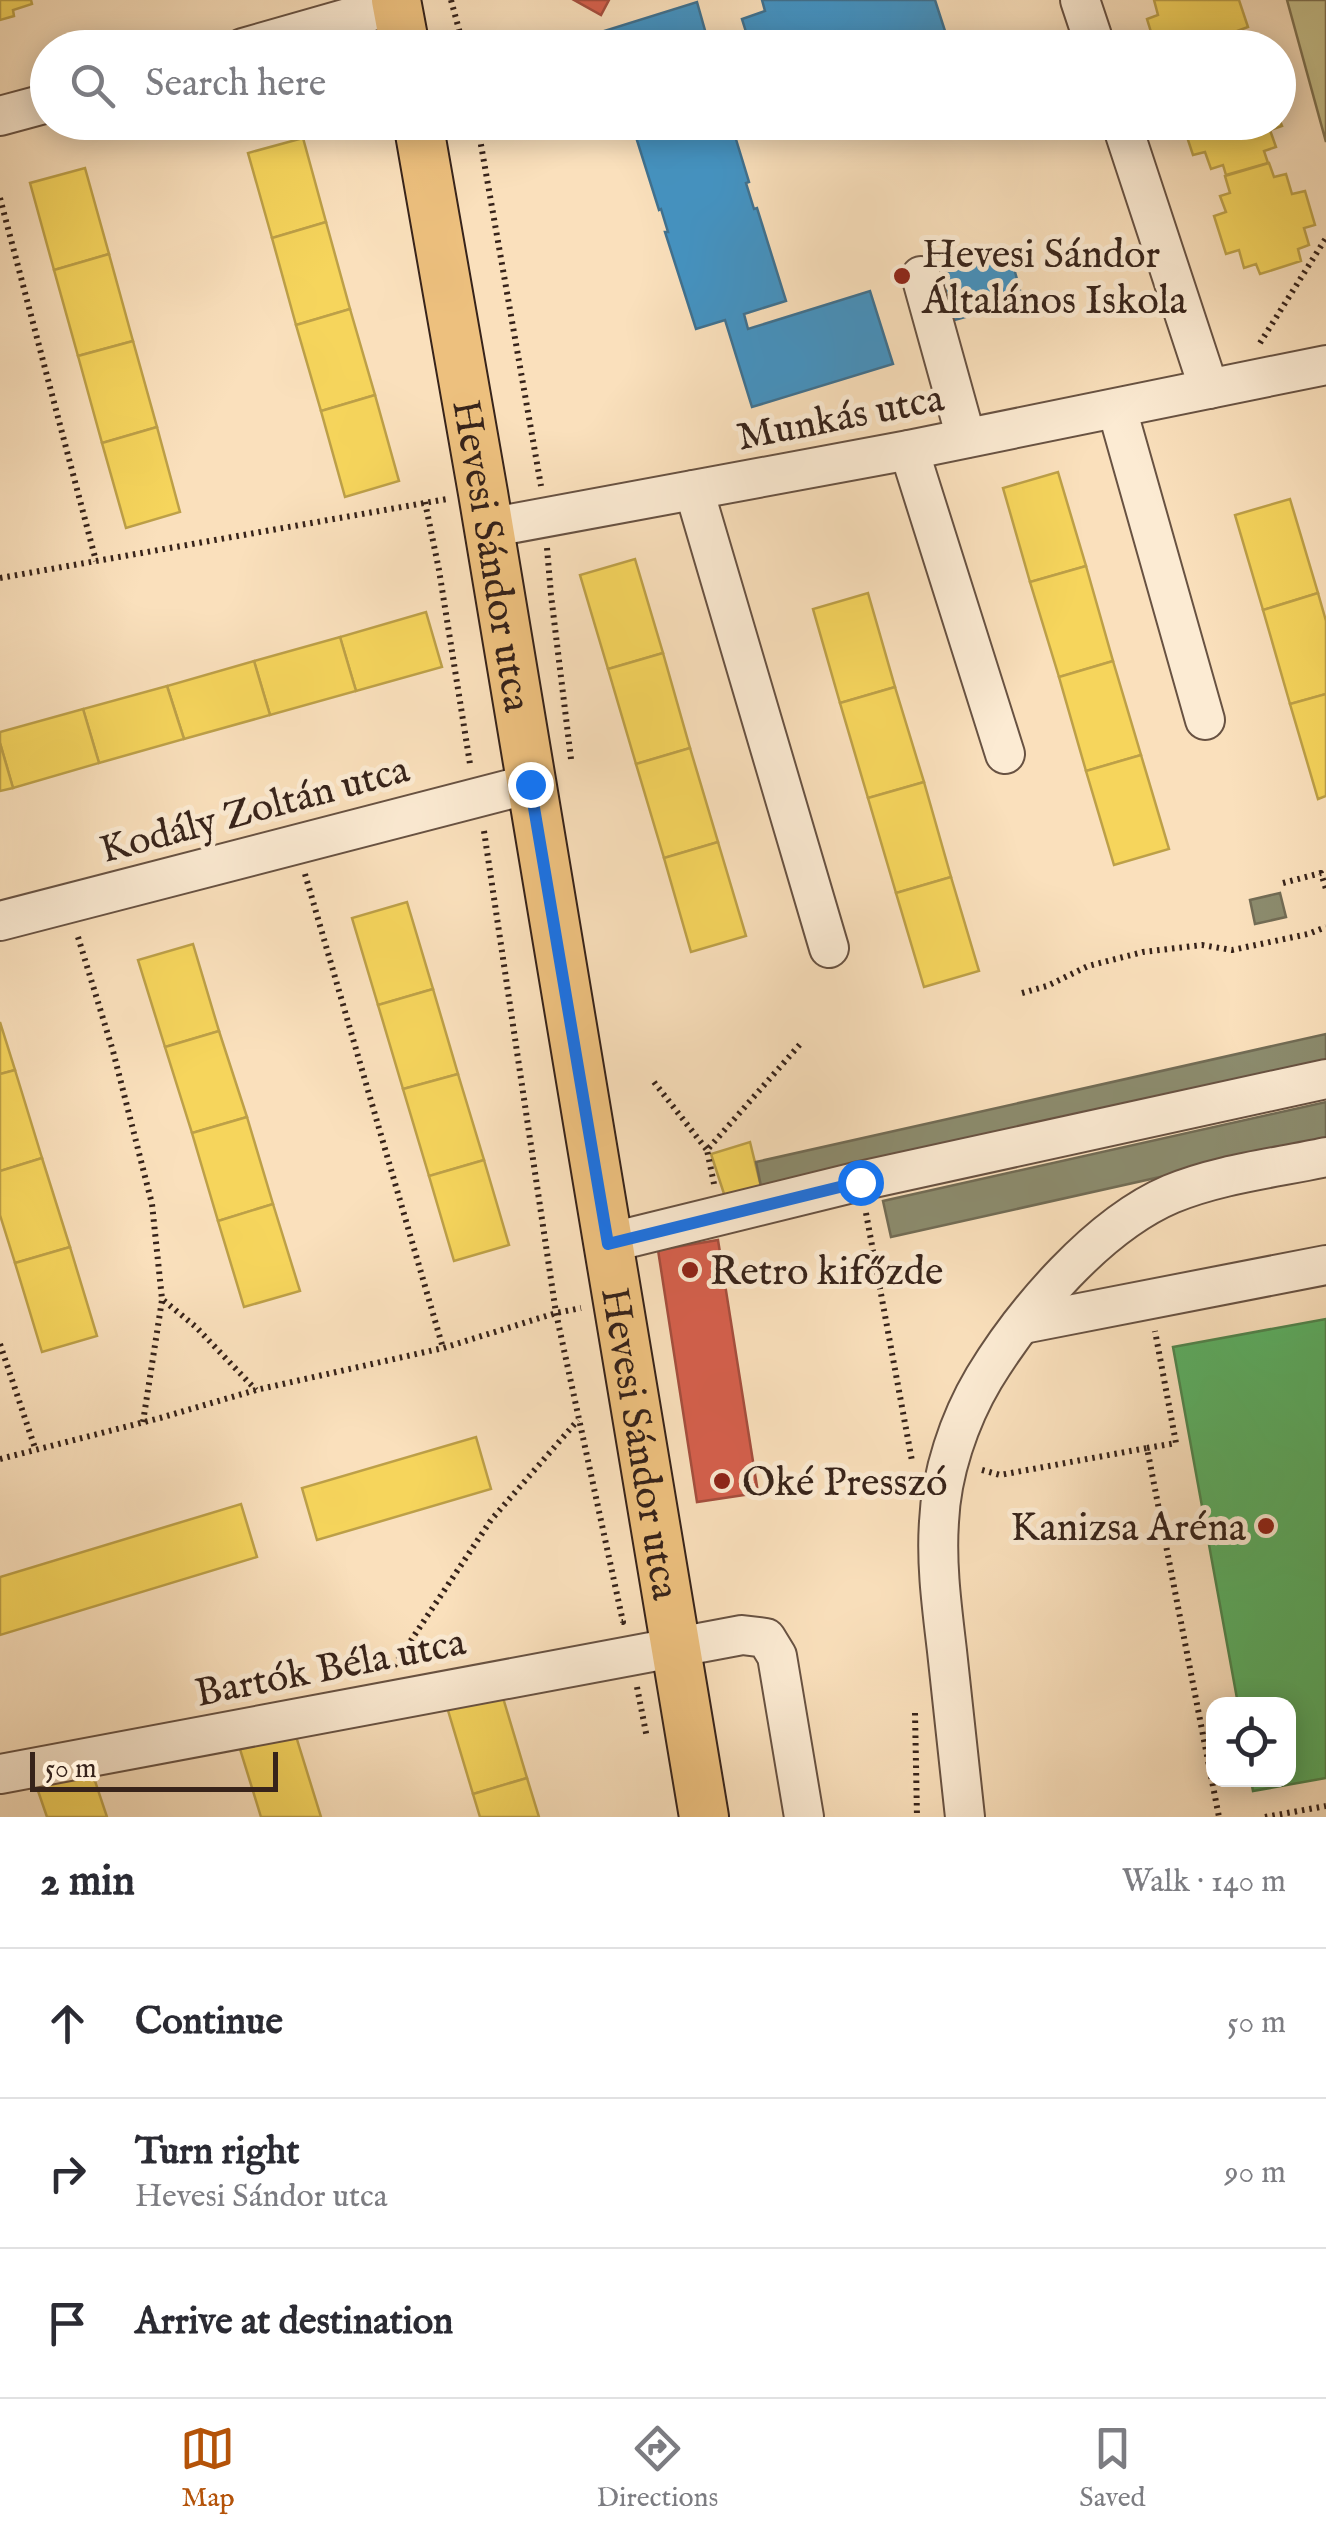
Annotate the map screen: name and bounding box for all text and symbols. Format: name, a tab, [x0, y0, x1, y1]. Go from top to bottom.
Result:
search box	[30, 30, 1296, 140]
icon: search	[65, 58, 120, 113]
text: Search here	[145, 61, 326, 109]
place label: Hevesi Sándor Általános Iskola	[921, 231, 1188, 328]
marker: Hevesi Sándor Általános Iskola	[891, 265, 913, 287]
street label: Munkás utca	[733, 374, 949, 464]
street label: Hevesi Sándor utca	[438, 396, 541, 717]
street label: Kodály Zoltán utca	[95, 745, 416, 877]
route end	[508, 762, 554, 808]
route start	[838, 1160, 884, 1206]
place label: Retro kifőzde	[710, 1248, 943, 1299]
marker: Retro kifőzde	[679, 1259, 701, 1281]
street label: Hevesi Sándor utca	[587, 1284, 689, 1604]
place label: Oké Presszó	[742, 1459, 948, 1510]
marker: Oké Presszó	[711, 1470, 733, 1492]
place label: Kanizsa Aréna	[1011, 1504, 1247, 1555]
marker: Kanizsa Aréna	[1255, 1515, 1277, 1537]
street label: Bartók Béla utca	[191, 1618, 471, 1721]
map controls	[1206, 1697, 1296, 1787]
button: locate	[1206, 1697, 1296, 1787]
scale bar	[30, 1747, 278, 1792]
text: 50 m	[45, 1752, 97, 1787]
text: 2 min	[40, 1856, 135, 1909]
text: Walk · 140 m	[1122, 1862, 1286, 1903]
icon: ahead	[40, 1996, 95, 2051]
text: Continue	[135, 1999, 283, 2047]
text: 50 m	[1227, 2003, 1286, 2044]
text: Turn right	[135, 2129, 299, 2177]
icon: right	[40, 2146, 95, 2201]
text: 90 m	[1225, 2153, 1286, 2194]
text: Hevesi Sándor utca	[135, 2177, 388, 2218]
icon: arrive	[40, 2296, 95, 2351]
text: Arrive at destination	[135, 2299, 453, 2347]
tab: Map	[180, 2421, 235, 2516]
tab: Directions	[596, 2421, 718, 2516]
tab: Saved	[1079, 2421, 1146, 2516]

